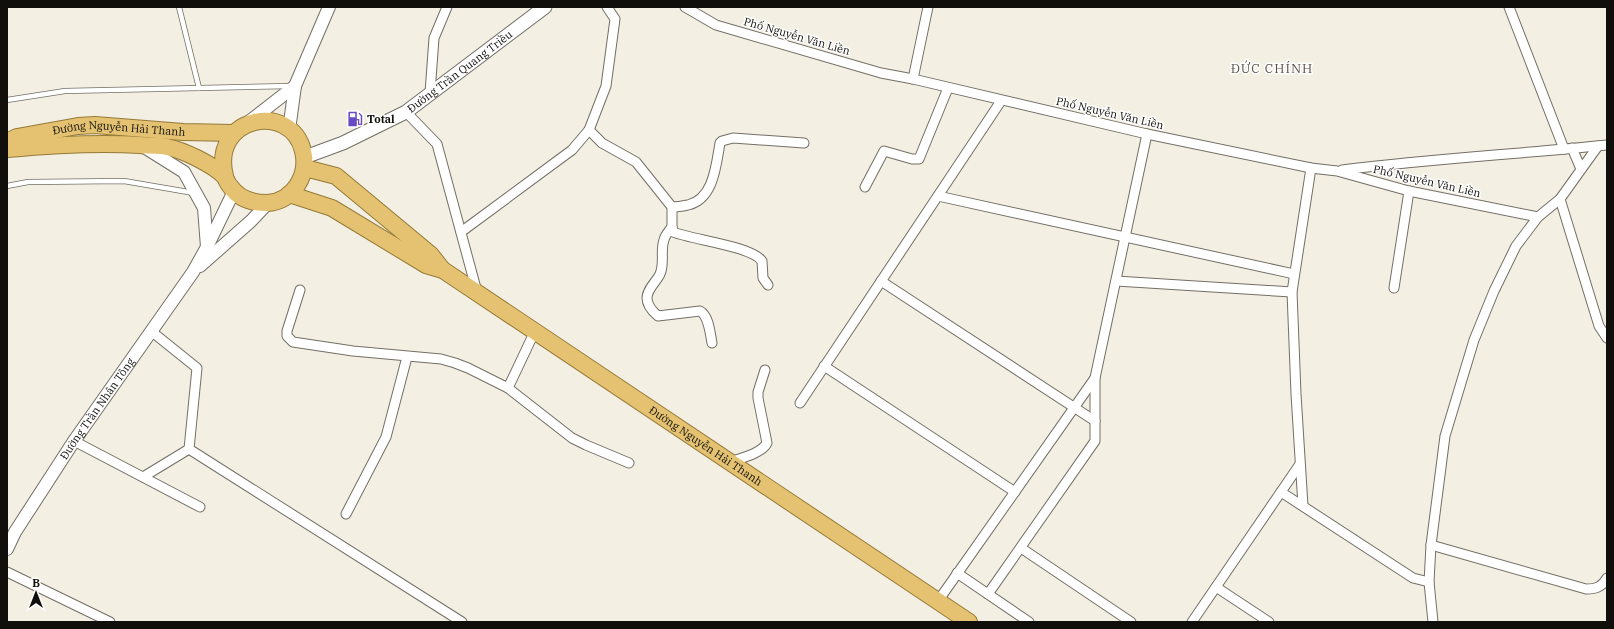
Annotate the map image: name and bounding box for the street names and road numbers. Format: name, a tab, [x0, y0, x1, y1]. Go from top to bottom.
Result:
street label: Phố Nguyễn Văn Liền	[742, 14, 852, 58]
street label: Đường Trần Quang Triều	[404, 27, 515, 116]
street label: Phố Nguyễn Văn Liền	[1055, 94, 1165, 132]
street label: Đường Nguyễn Hải Thanh	[51, 118, 186, 139]
street label: Phố Nguyễn Văn Liền	[1372, 162, 1482, 200]
street label: Đường Trần Nhân Tông	[57, 355, 137, 462]
street label: Đường Nguyễn Hải Thanh	[646, 403, 765, 489]

